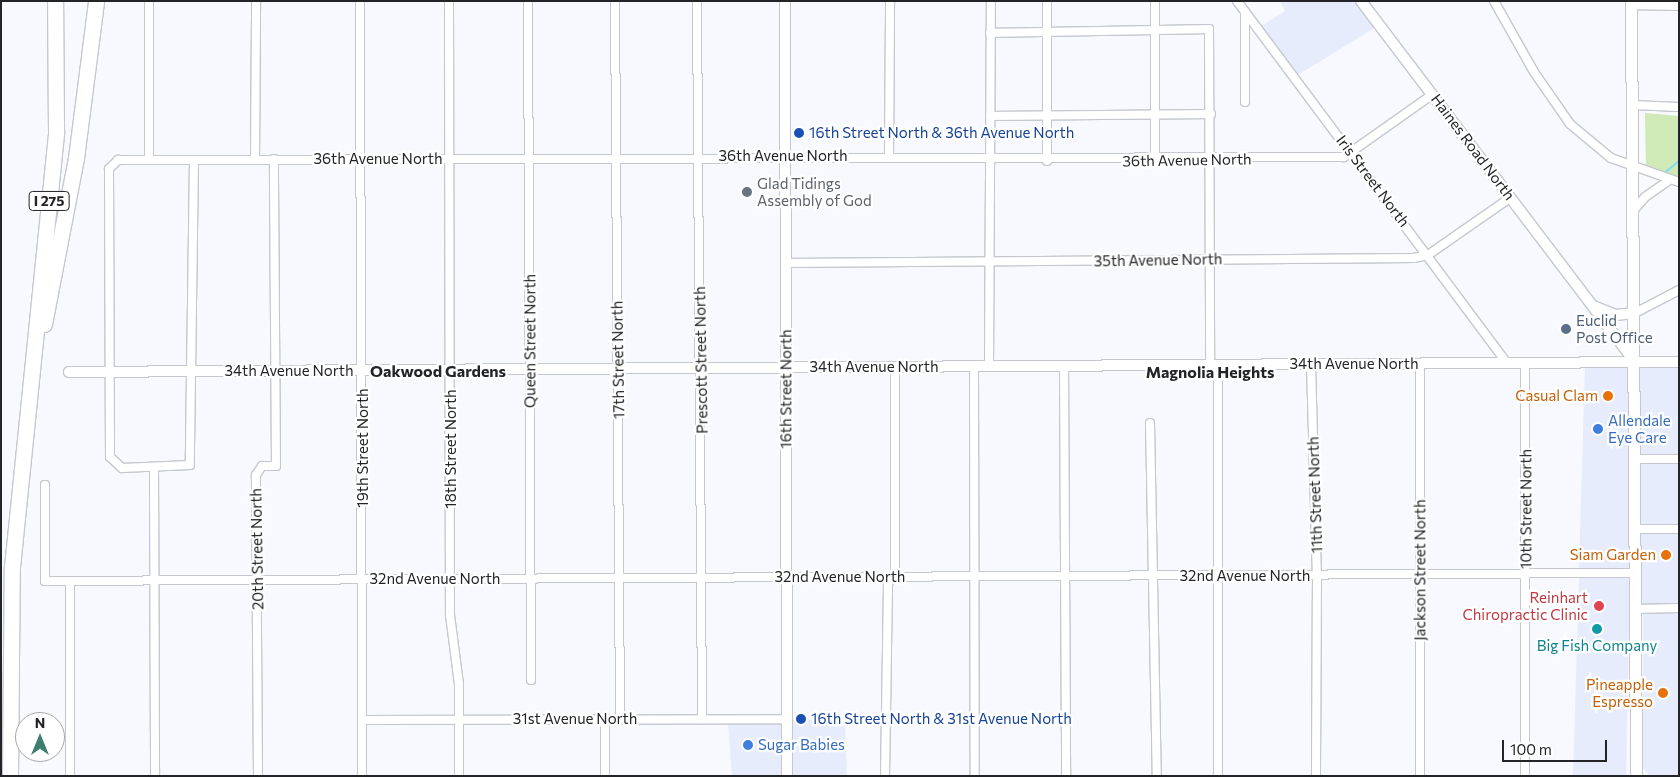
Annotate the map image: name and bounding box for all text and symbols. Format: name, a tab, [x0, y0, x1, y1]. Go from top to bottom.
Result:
street label: Haines Road North	[1427, 90, 1519, 204]
place label: 16th Street North & 36th Avenue North	[809, 124, 1074, 142]
marker: 16th Street North & 36th Avenue North	[793, 127, 805, 139]
street label: Iris Street North	[1333, 132, 1413, 230]
street label: 36th Avenue North	[718, 147, 848, 165]
street label: 36th Avenue North	[313, 150, 443, 168]
street label: 36th Avenue North	[1122, 150, 1252, 170]
place label: Glad Tidings Assembly of God	[757, 174, 872, 209]
marker: Glad Tidings Assembly of God	[741, 186, 753, 198]
road number: I 275	[28, 190, 70, 212]
street label: 35th Avenue North	[1094, 250, 1222, 270]
street label: Queen Street North	[521, 274, 539, 408]
street label: Prescott Street North	[691, 286, 711, 434]
street label: 17th Street North	[608, 301, 628, 419]
place label: Euclid Post Office	[1576, 311, 1653, 346]
marker: Euclid Post Office	[1560, 323, 1572, 335]
street label: 16th Street North	[777, 329, 795, 449]
street label: 34th Avenue North	[1289, 355, 1419, 373]
street label: 34th Avenue North	[809, 358, 939, 376]
district label: Oakwood Gardens	[370, 361, 506, 381]
street label: 34th Avenue North	[224, 362, 354, 380]
district label: Magnolia Heights	[1146, 362, 1274, 382]
place label: Casual Clam	[1515, 387, 1598, 405]
street label: 19th Street North	[354, 388, 372, 508]
street label: 18th Street North	[442, 389, 460, 509]
marker: Casual Clam	[1602, 390, 1614, 402]
place label: Allendale Eye Care	[1608, 411, 1671, 446]
marker: Allendale Eye Care	[1592, 423, 1604, 435]
street label: 11th Street North	[1304, 436, 1326, 554]
street label: 10th Street North	[1517, 449, 1535, 569]
street label: 20th Street North	[247, 488, 267, 610]
street label: Jackson Street North	[1411, 499, 1429, 641]
place label: Siam Garden	[1570, 546, 1656, 564]
marker: Siam Garden	[1660, 549, 1672, 561]
street label: 32nd Avenue North	[1180, 567, 1310, 585]
street label: 32nd Avenue North	[775, 568, 905, 586]
street label: 32nd Avenue North	[370, 570, 500, 588]
place label: Reinhart Chiropractic Clinic	[1462, 588, 1588, 623]
marker: Reinhart Chiropractic Clinic	[1592, 599, 1606, 613]
marker: Big Fish Company	[1591, 623, 1603, 635]
place label: Big Fish Company	[1537, 637, 1657, 655]
place label: Pineapple Espresso	[1586, 675, 1653, 710]
marker: Pineapple Espresso	[1657, 687, 1669, 699]
street label: 31st Avenue North	[513, 710, 637, 728]
place label: 16th Street North & 31st Avenue North	[811, 710, 1072, 728]
north arrow	[15, 712, 65, 762]
marker: 16th Street North & 31st Avenue North	[795, 713, 807, 725]
text: N	[35, 714, 45, 731]
scale bar	[1505, 730, 1610, 762]
place label: Sugar Babies	[758, 736, 845, 754]
marker: Sugar Babies	[742, 739, 754, 751]
text: 100 m	[1510, 740, 1552, 758]

